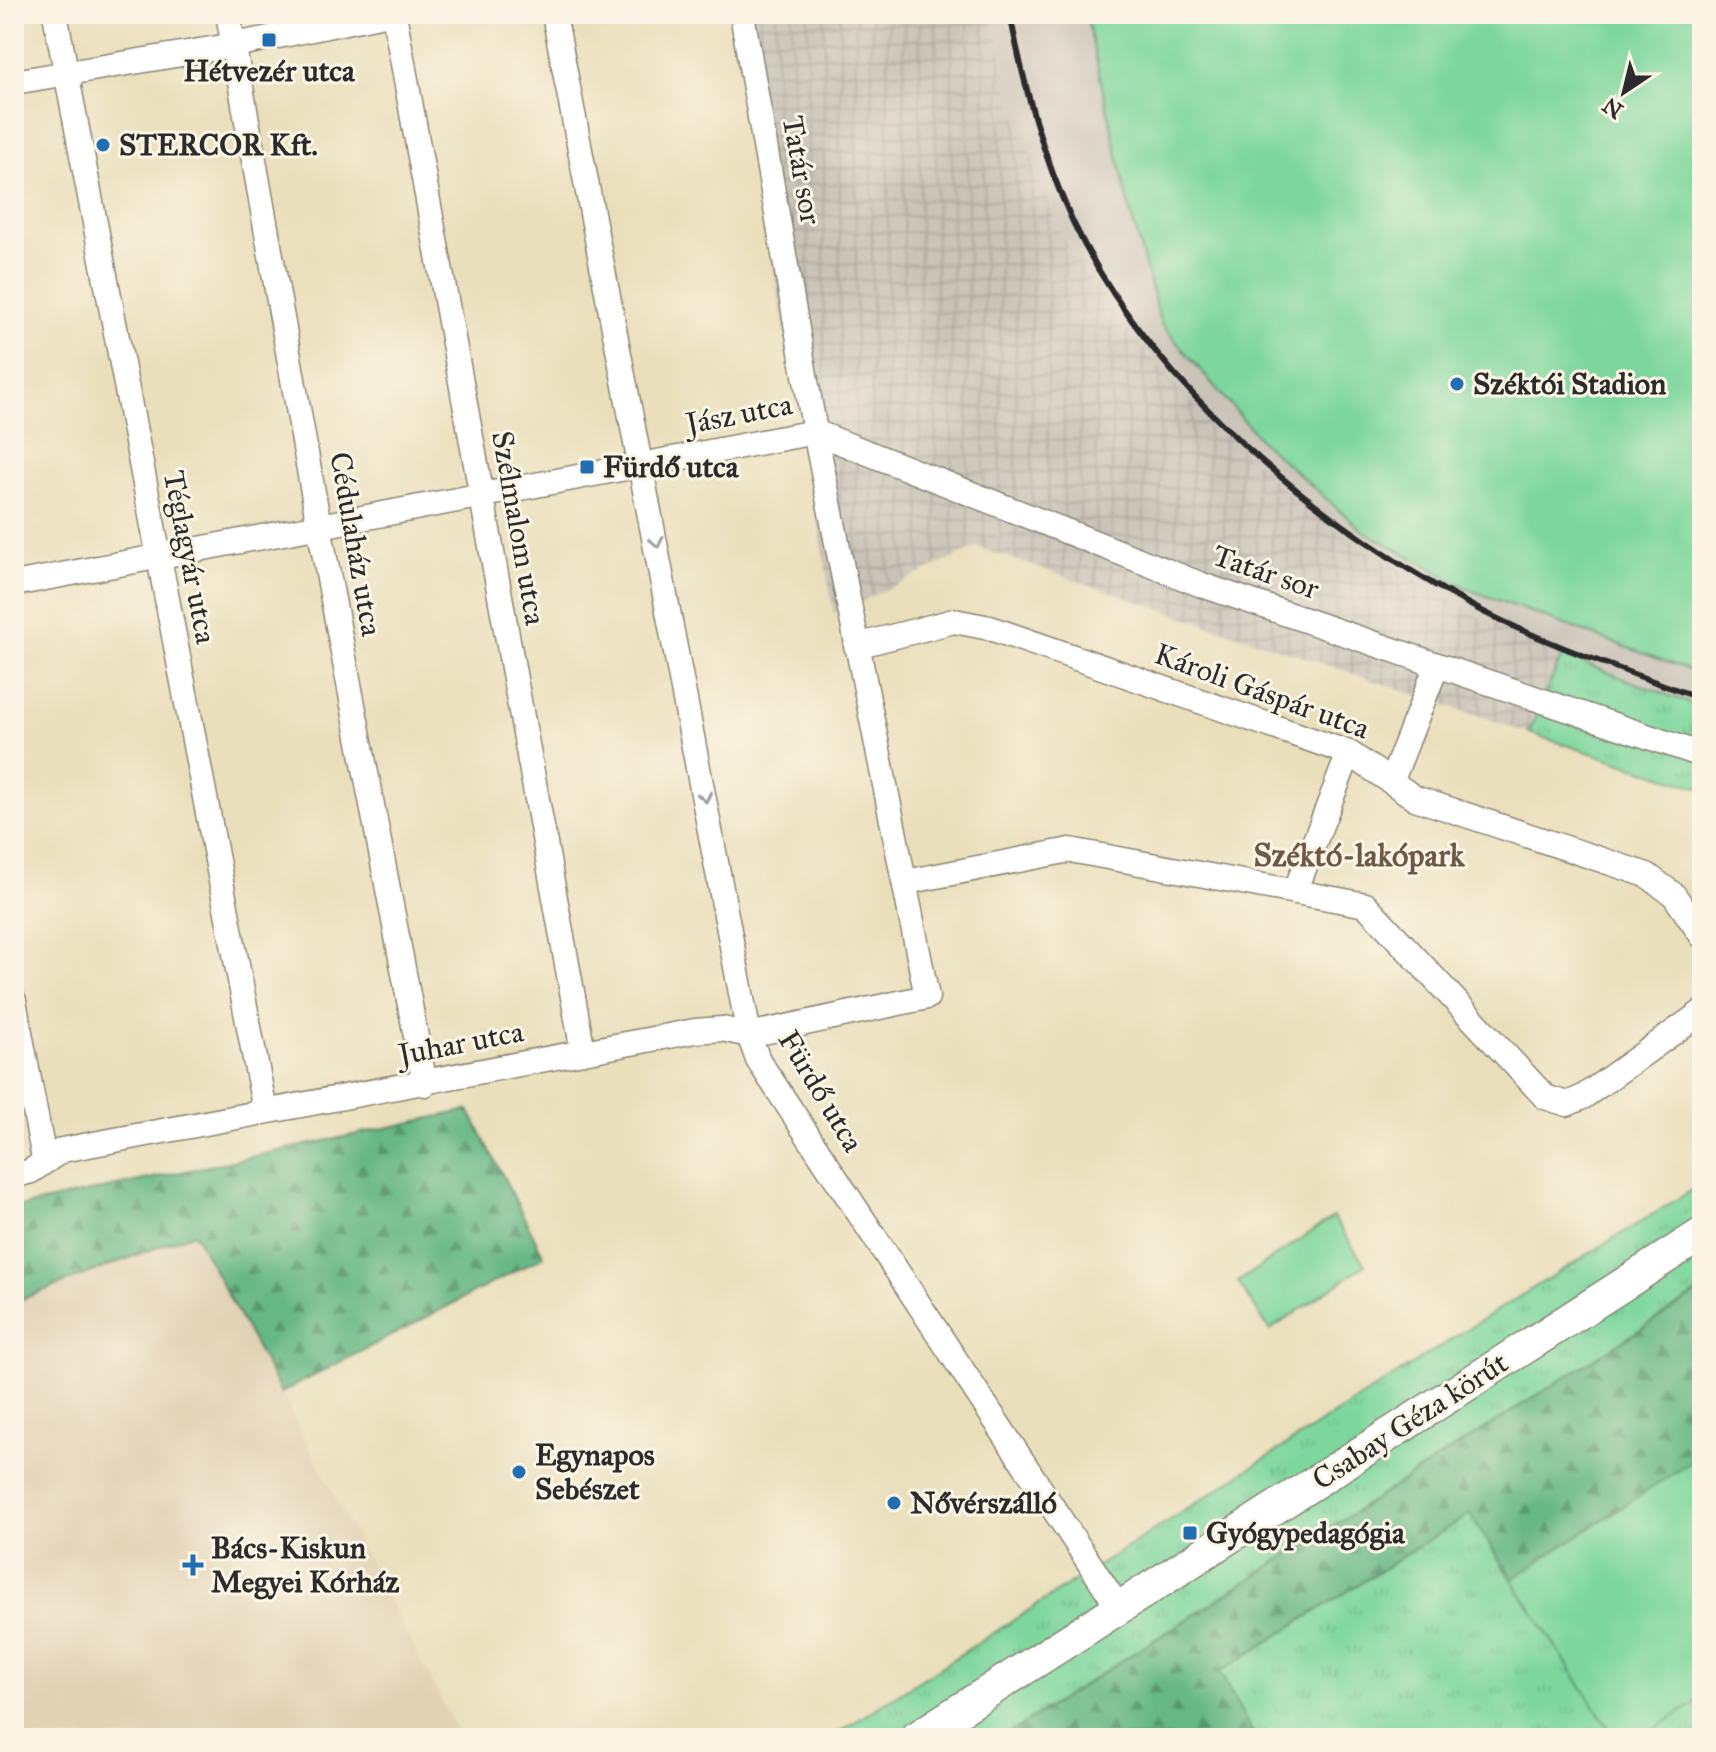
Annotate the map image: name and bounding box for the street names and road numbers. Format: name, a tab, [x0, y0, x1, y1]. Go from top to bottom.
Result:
street label: Tatár sor	[775, 113, 829, 228]
street label: Jász utca	[680, 386, 795, 442]
street label: Szélmalom utca	[484, 428, 554, 628]
street label: Cédulaház utca	[322, 449, 390, 639]
street label: Téglagyár utca	[156, 467, 224, 647]
street label: Tatár sor	[1208, 537, 1325, 607]
street label: Károli Gáspár utca	[1150, 635, 1375, 747]
street label: Juhar utca	[393, 1013, 527, 1073]
street label: Fürdő utca	[771, 1024, 871, 1159]
street label: Csabay Géza körút	[1306, 1344, 1515, 1498]

